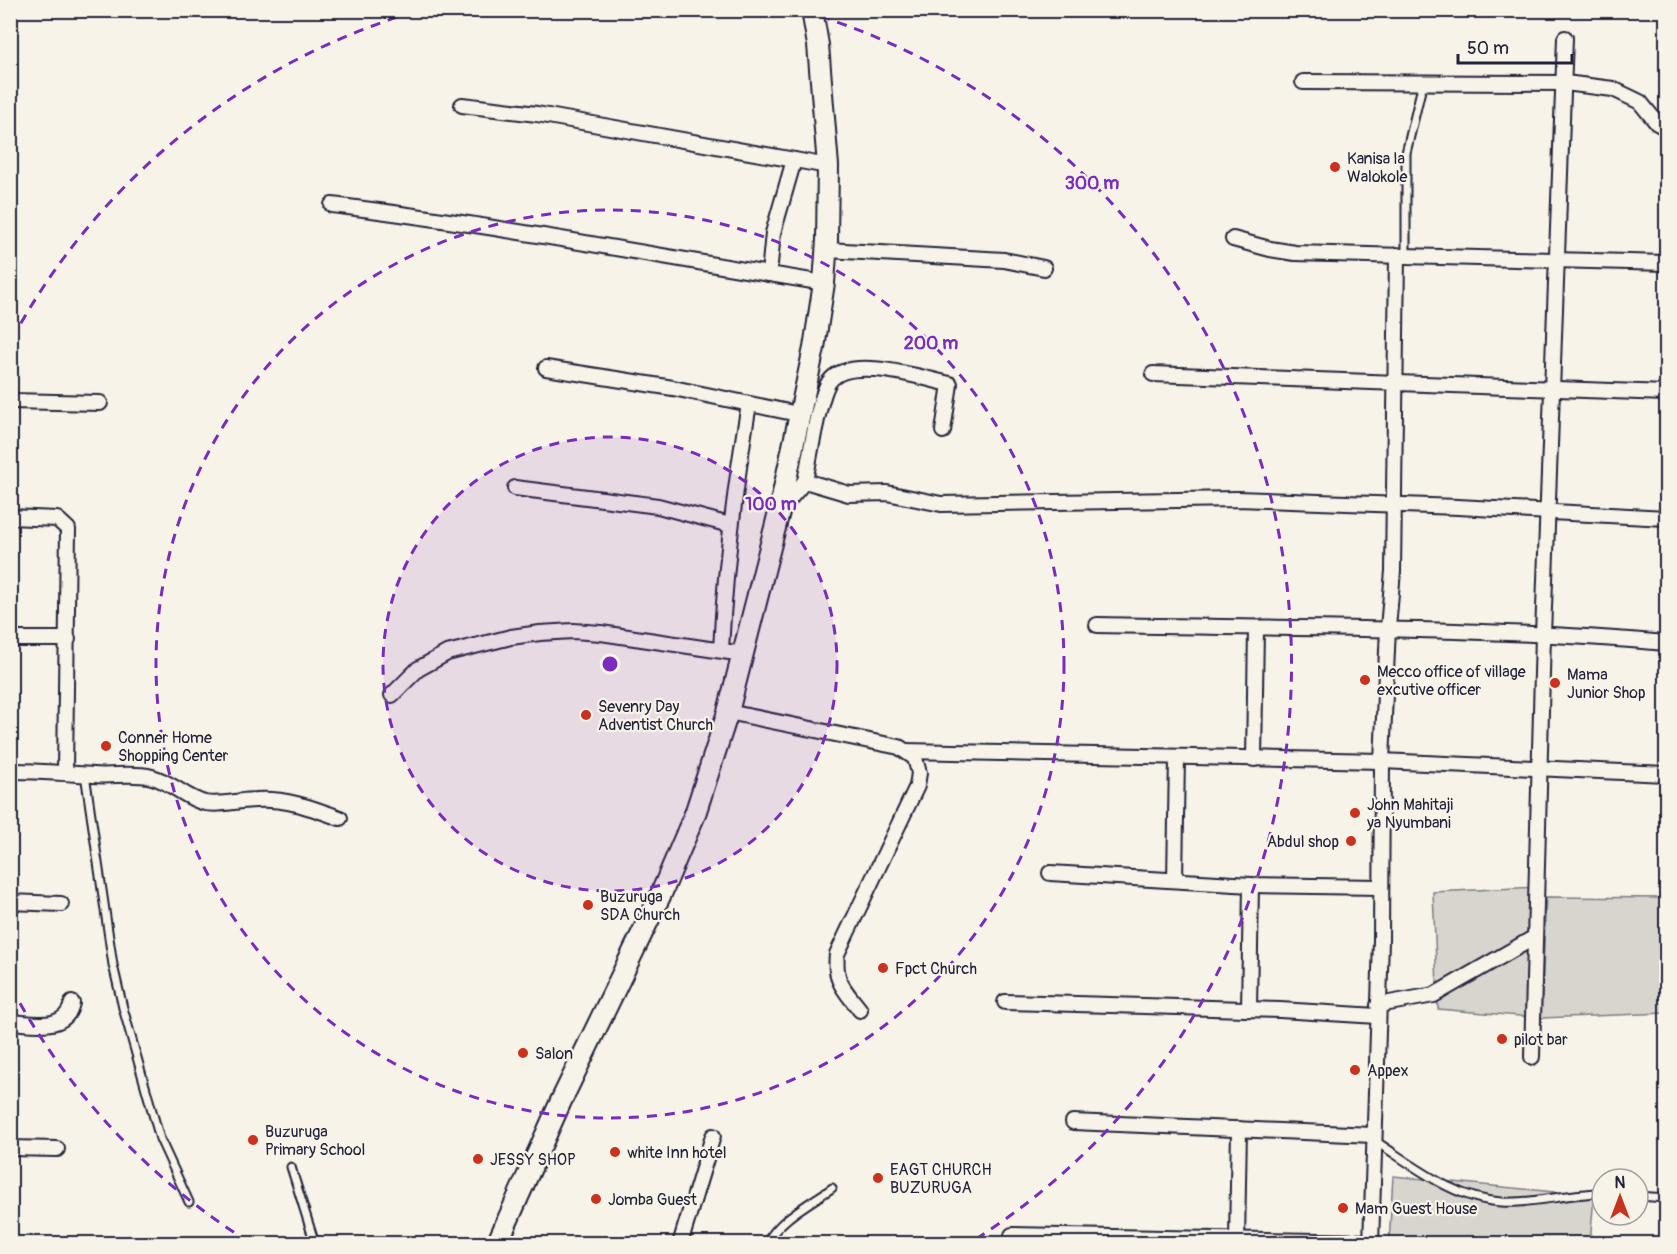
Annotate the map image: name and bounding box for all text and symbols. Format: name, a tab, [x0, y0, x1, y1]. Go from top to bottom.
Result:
scale bar	[1458, 27, 1572, 65]
text: 50 m	[1467, 37, 1509, 60]
place label: Kanisa la Walokole	[1347, 149, 1408, 187]
marker: Kanisa la Walokole	[1328, 160, 1342, 174]
text: 300 m	[1065, 172, 1119, 195]
text: 200 m	[904, 332, 958, 355]
text: 100 m	[745, 493, 797, 516]
centre of rings	[600, 654, 620, 674]
place label: Mecco office of village excutive officer	[1377, 662, 1526, 700]
place label: Mama Junior Shop	[1567, 665, 1646, 703]
marker: Mecco office of village excutive officer	[1358, 673, 1372, 687]
marker: Mama Junior Shop	[1548, 676, 1562, 690]
place label: Sevenry Day Adventist Church	[598, 697, 713, 735]
marker: Sevenry Day Adventist Church	[579, 708, 593, 722]
place label: Conner Home Shopping Center	[118, 728, 229, 766]
marker: Conner Home Shopping Center	[99, 739, 113, 753]
place label: John Mahitaji ya Nyumbani	[1366, 795, 1453, 833]
marker: John Mahitaji ya Nyumbani	[1348, 806, 1362, 820]
place label: Abdul shop	[1267, 832, 1339, 852]
marker: Abdul shop	[1344, 834, 1358, 848]
place label: Buzuruga SDA Church	[600, 887, 680, 925]
marker: Buzuruga SDA Church	[581, 898, 595, 912]
place label: Fpct Church	[895, 959, 977, 979]
marker: Fpct Church	[876, 961, 890, 975]
place label: pilot bar	[1514, 1030, 1568, 1050]
marker: pilot bar	[1495, 1032, 1509, 1046]
place label: Salon	[535, 1044, 573, 1064]
marker: Salon	[516, 1046, 530, 1060]
place label: Appex	[1367, 1061, 1408, 1081]
marker: Appex	[1348, 1063, 1362, 1077]
place label: Buzuruga Primary School	[265, 1122, 365, 1160]
marker: Buzuruga Primary School	[246, 1133, 260, 1147]
place label: white Inn hotel	[627, 1143, 726, 1163]
marker: white Inn hotel	[608, 1145, 622, 1159]
place label: JESSY SHOP	[490, 1150, 576, 1170]
marker: JESSY SHOP	[471, 1152, 485, 1166]
place label: EAGT CHURCH BUZURUGA	[890, 1160, 992, 1198]
north arrow	[1590, 1167, 1650, 1227]
marker: EAGT CHURCH BUZURUGA	[871, 1171, 885, 1185]
text: N	[1615, 1173, 1626, 1193]
place label: Jomba Guest	[608, 1190, 697, 1210]
marker: Jomba Guest	[589, 1192, 603, 1206]
place label: Mam Guest House	[1355, 1199, 1477, 1219]
marker: Mam Guest House	[1336, 1201, 1350, 1215]

